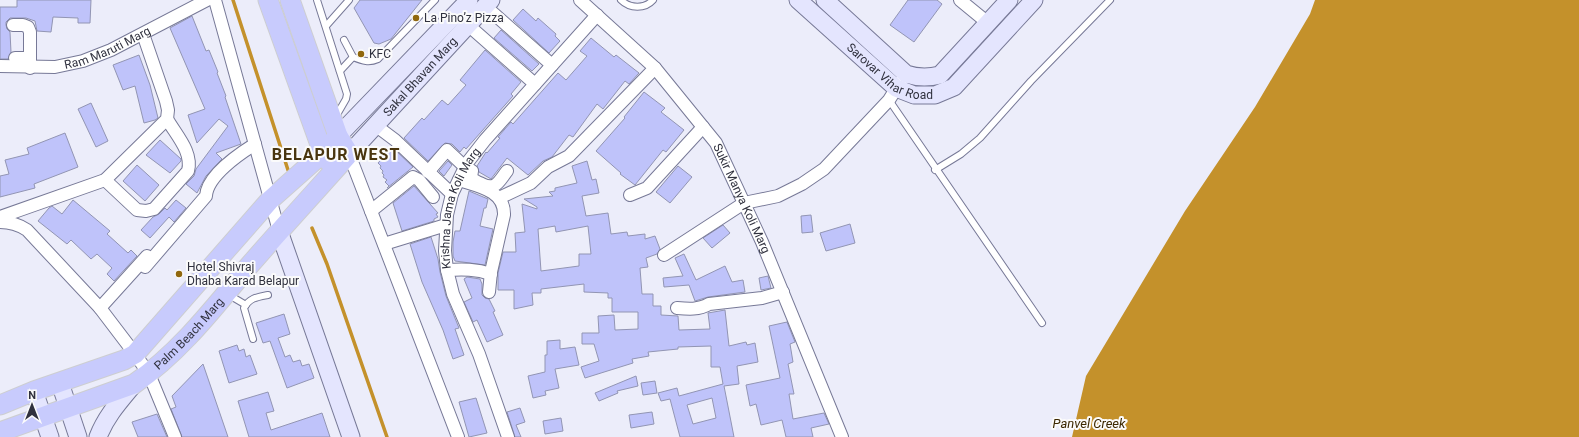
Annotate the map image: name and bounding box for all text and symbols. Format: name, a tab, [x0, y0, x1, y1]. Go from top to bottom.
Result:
place label: La Pino’z Pizza	[424, 11, 504, 25]
marker: La Pino’z Pizza	[411, 13, 421, 23]
street label: Ram Maruti Marg	[63, 24, 153, 72]
street label: Sakal Bhavan Marg	[380, 34, 460, 119]
street label: Sarovar Vihar Road	[844, 40, 933, 102]
place label: KFC	[369, 47, 391, 61]
marker: KFC	[356, 49, 366, 59]
street label: Sukir Manya Koli Marg	[710, 141, 773, 255]
district label: BELAPUR WEST	[272, 145, 400, 164]
street label: Krishna Jama Koli Marg	[438, 145, 483, 270]
place label: Hotel Shivraj Dhaba Karad Belapur	[187, 260, 299, 288]
marker: Hotel Shivraj Dhaba Karad Belapur	[174, 269, 184, 279]
street label: Palm Beach Marg	[151, 295, 227, 373]
north arrow	[12, 385, 52, 425]
text: N	[28, 389, 36, 402]
water label: Panvel Creek	[1053, 416, 1126, 431]

